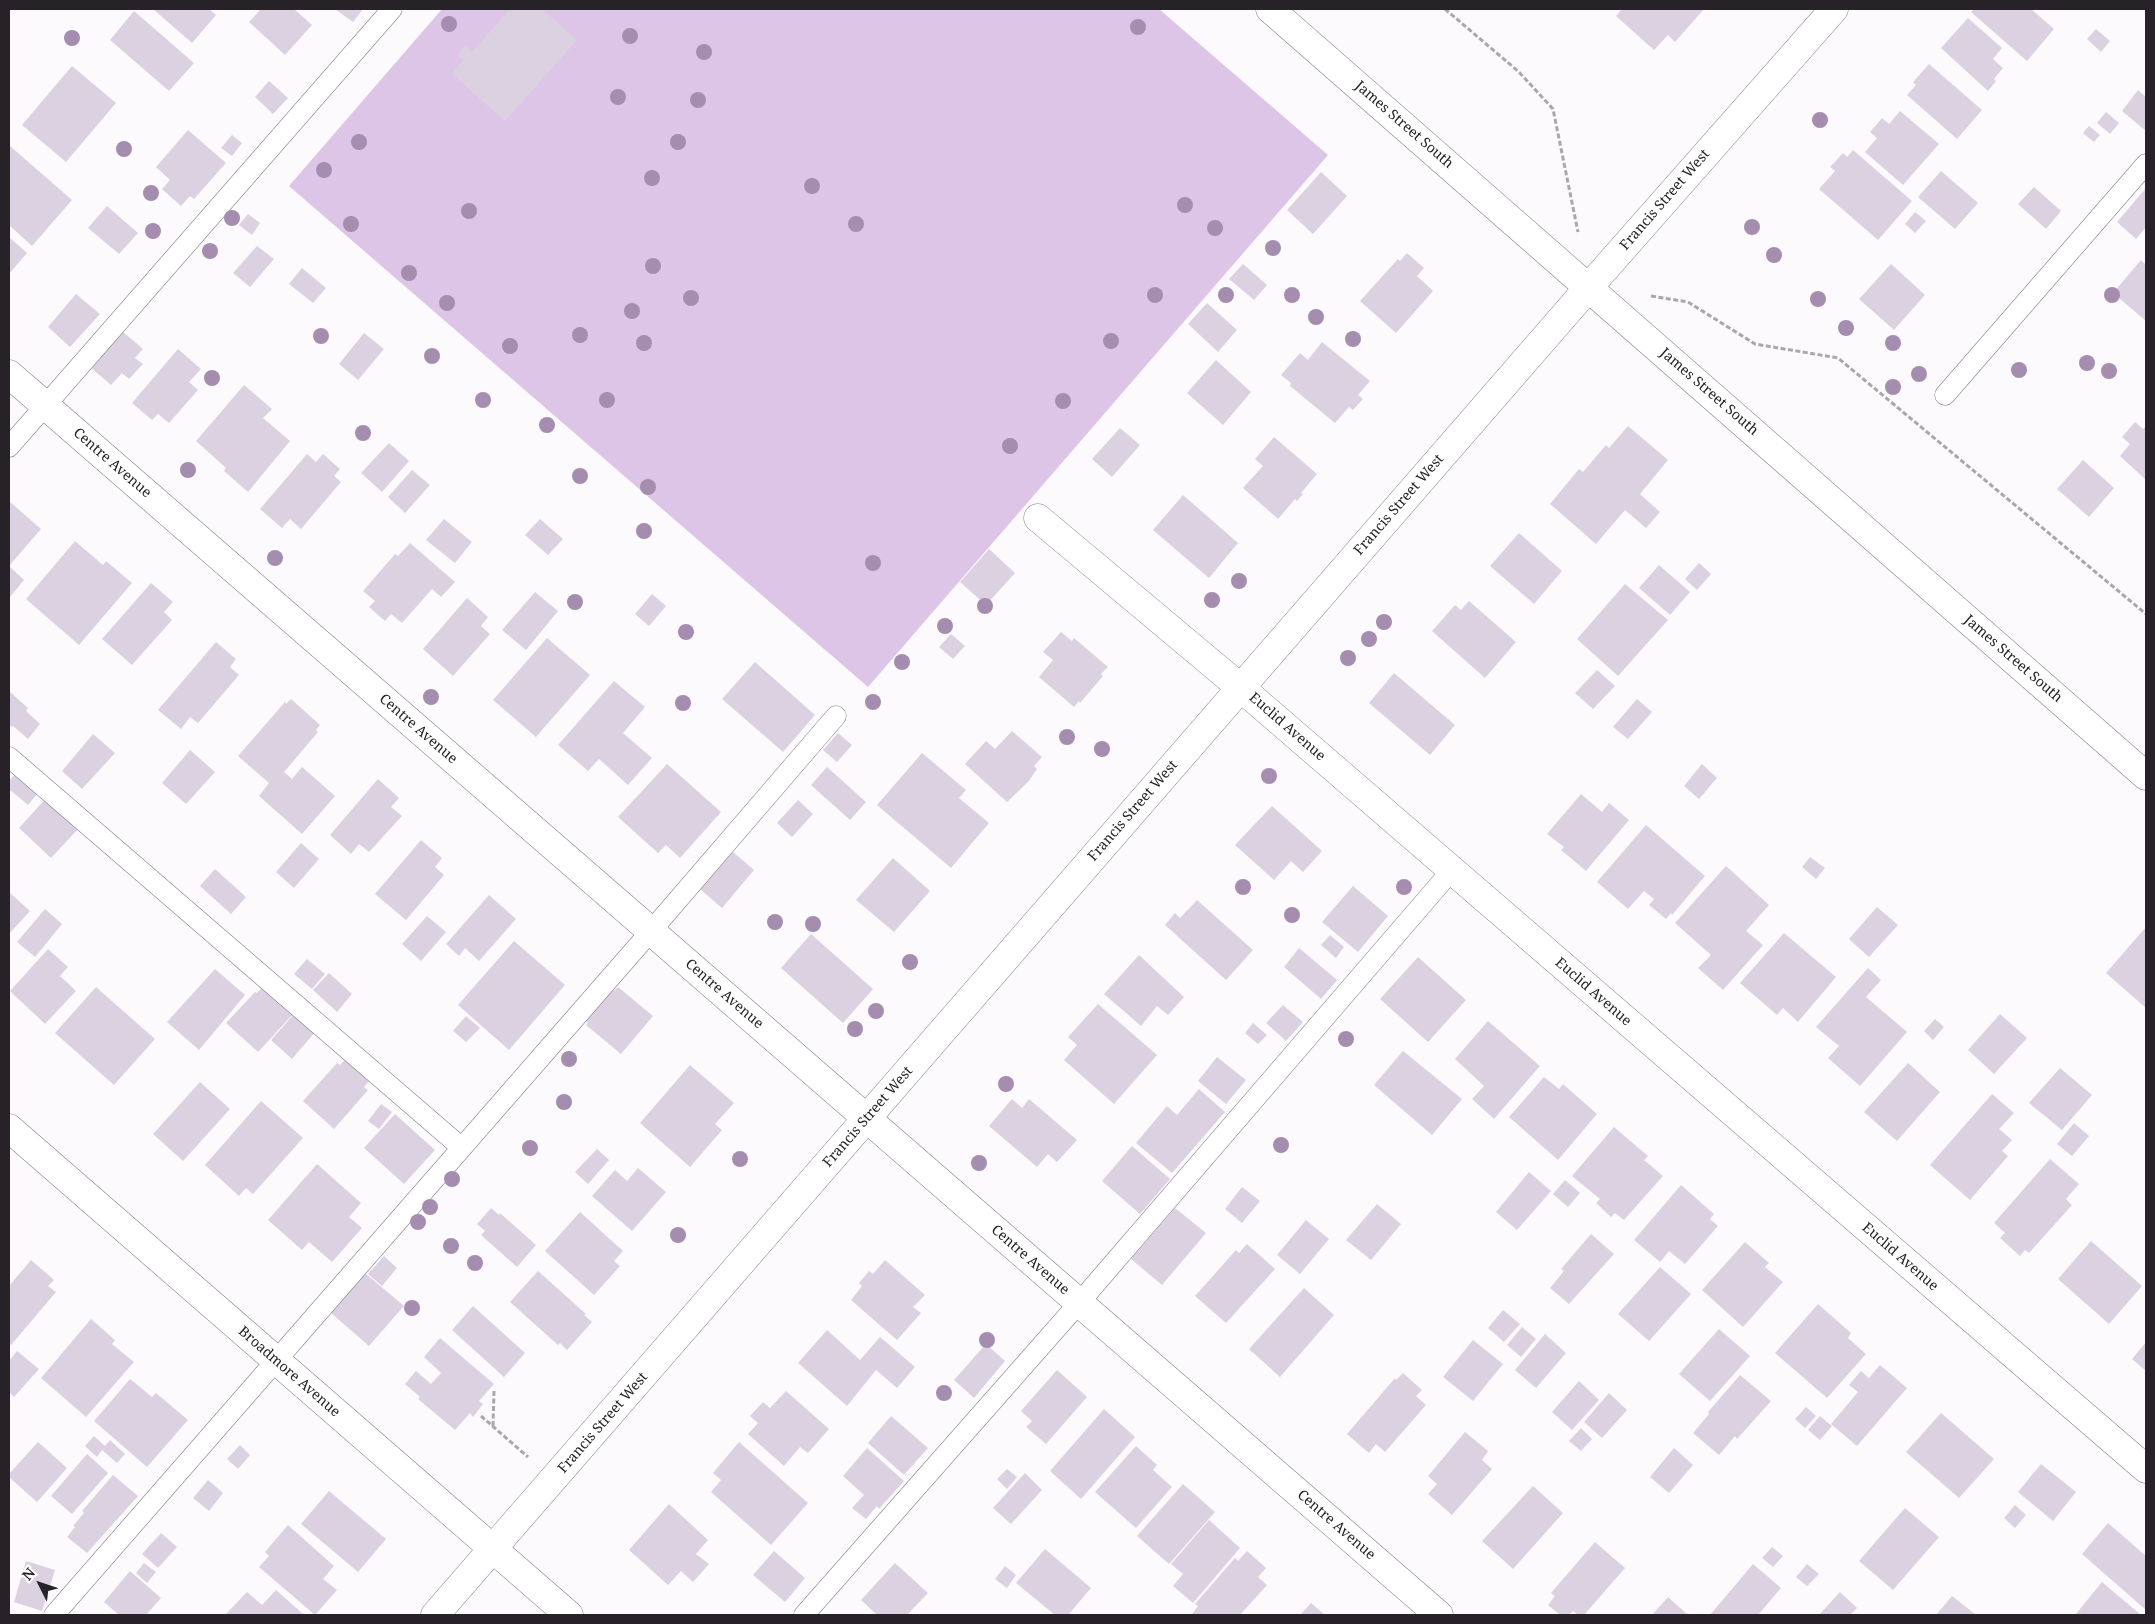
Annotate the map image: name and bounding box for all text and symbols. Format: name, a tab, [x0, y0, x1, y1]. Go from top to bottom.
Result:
street label: James Street South	[1351, 78, 1457, 172]
street label: Francis Street West	[1617, 146, 1713, 254]
street label: James Street South	[1656, 345, 1762, 439]
street label: Centre Avenue	[70, 425, 154, 501]
street label: Francis Street West	[1351, 451, 1447, 559]
street label: James Street South	[1960, 612, 2066, 706]
street label: Euclid Avenue	[1245, 689, 1329, 765]
street label: Centre Avenue	[376, 691, 460, 767]
street label: Francis Street West	[1085, 757, 1181, 865]
street label: Euclid Avenue	[1551, 954, 1635, 1030]
street label: Centre Avenue	[682, 956, 766, 1032]
street label: Francis Street West	[820, 1063, 916, 1171]
street label: Euclid Avenue	[1858, 1219, 1942, 1295]
street label: Centre Avenue	[988, 1222, 1072, 1298]
street label: Broadmore Avenue	[235, 1323, 343, 1421]
street label: Francis Street West	[555, 1369, 651, 1477]
street label: Centre Avenue	[1294, 1487, 1378, 1563]
north arrow	[15, 1559, 65, 1609]
text: N	[18, 1563, 39, 1584]

